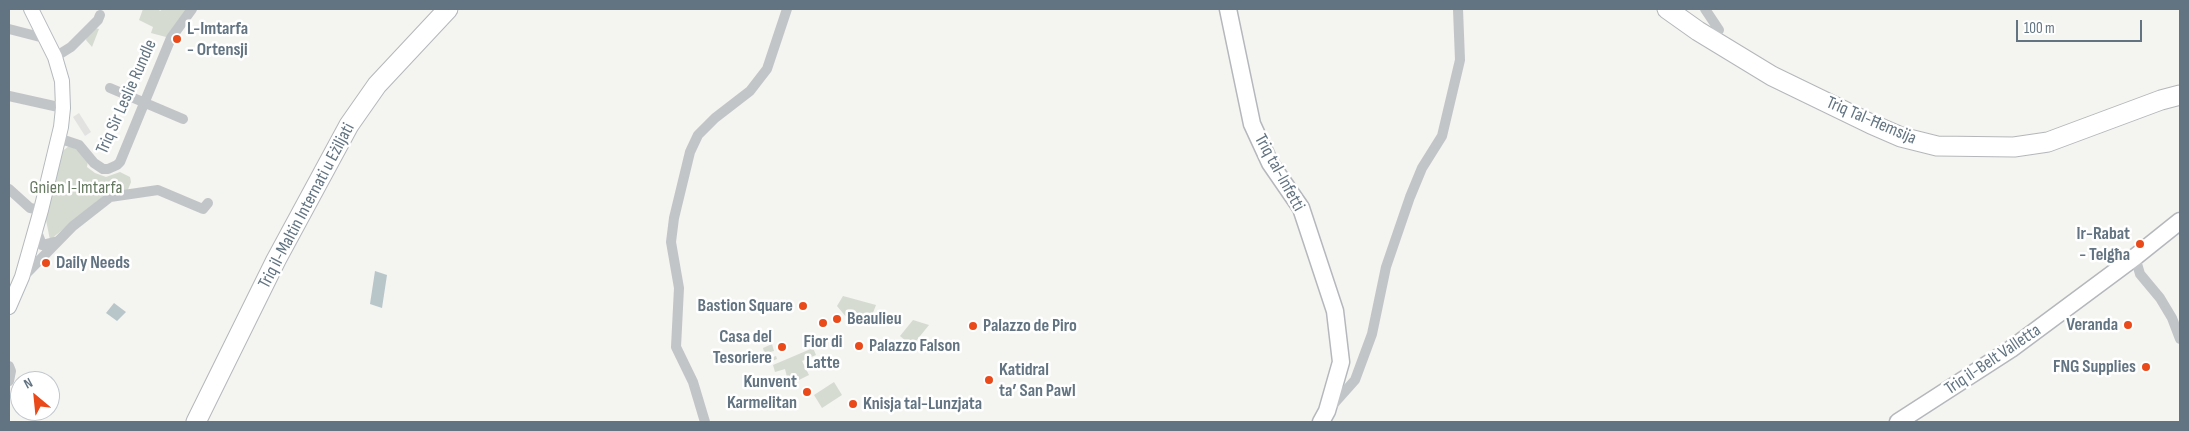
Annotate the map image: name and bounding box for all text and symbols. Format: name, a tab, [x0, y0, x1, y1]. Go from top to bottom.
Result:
scale bar	[2019, 10, 2145, 42]
place label: L-Imtarfa - Ortensji	[187, 18, 248, 60]
text: 100 m	[2024, 19, 2055, 38]
marker: L-Imtarfa - Ortensji	[171, 33, 183, 45]
street label: Triq Sir Leslie Rundle	[92, 36, 162, 158]
street label: Triq Tal-Ħemsija	[1823, 92, 1919, 150]
street label: Triq il-Maltin Internati u Eżiljati	[254, 120, 360, 292]
street label: Triq tal-Infetti	[1249, 131, 1309, 215]
park label: Gnien l-Imtarfa	[30, 177, 122, 199]
place label: Ir-Rabat - Telgħa	[2076, 223, 2130, 266]
marker: Ir-Rabat - Telgħa	[2134, 238, 2146, 250]
place label: Daily Needs	[56, 252, 130, 274]
marker: Daily Needs	[40, 257, 52, 269]
place label: Bastion Square	[698, 295, 793, 317]
marker: Bastion Square	[797, 300, 809, 312]
place label: Beaulieu	[847, 308, 902, 330]
marker: Beaulieu	[831, 313, 843, 325]
place label: Veranda	[2066, 314, 2118, 336]
place label: Palazzo de Piro	[983, 315, 1077, 337]
marker: Fior di Latte	[817, 317, 829, 329]
marker: Veranda	[2122, 319, 2134, 331]
marker: Palazzo de Piro	[967, 320, 979, 332]
street label: Triq il-Belt Valletta	[1941, 320, 2045, 400]
place label: Casa del Tesoriere	[713, 326, 772, 368]
place label: Fior di Latte	[804, 331, 842, 374]
place label: Palazzo Falson	[869, 335, 960, 357]
marker: Palazzo Falson	[853, 340, 865, 352]
marker: Casa del Tesoriere	[776, 341, 788, 353]
place label: FNG Supplies	[2053, 356, 2136, 378]
place label: Katidral ta’ San Pawl	[999, 359, 1076, 402]
marker: FNG Supplies	[2140, 361, 2152, 373]
north arrow	[10, 371, 60, 421]
place label: Kunvent Karmelitan	[727, 371, 797, 414]
text: N	[21, 374, 35, 392]
marker: Katidral ta’ San Pawl	[983, 374, 995, 386]
marker: Kunvent Karmelitan	[801, 386, 813, 398]
place label: Knisja tal-Lunzjata	[863, 393, 982, 415]
marker: Knisja tal-Lunzjata	[847, 398, 859, 410]

